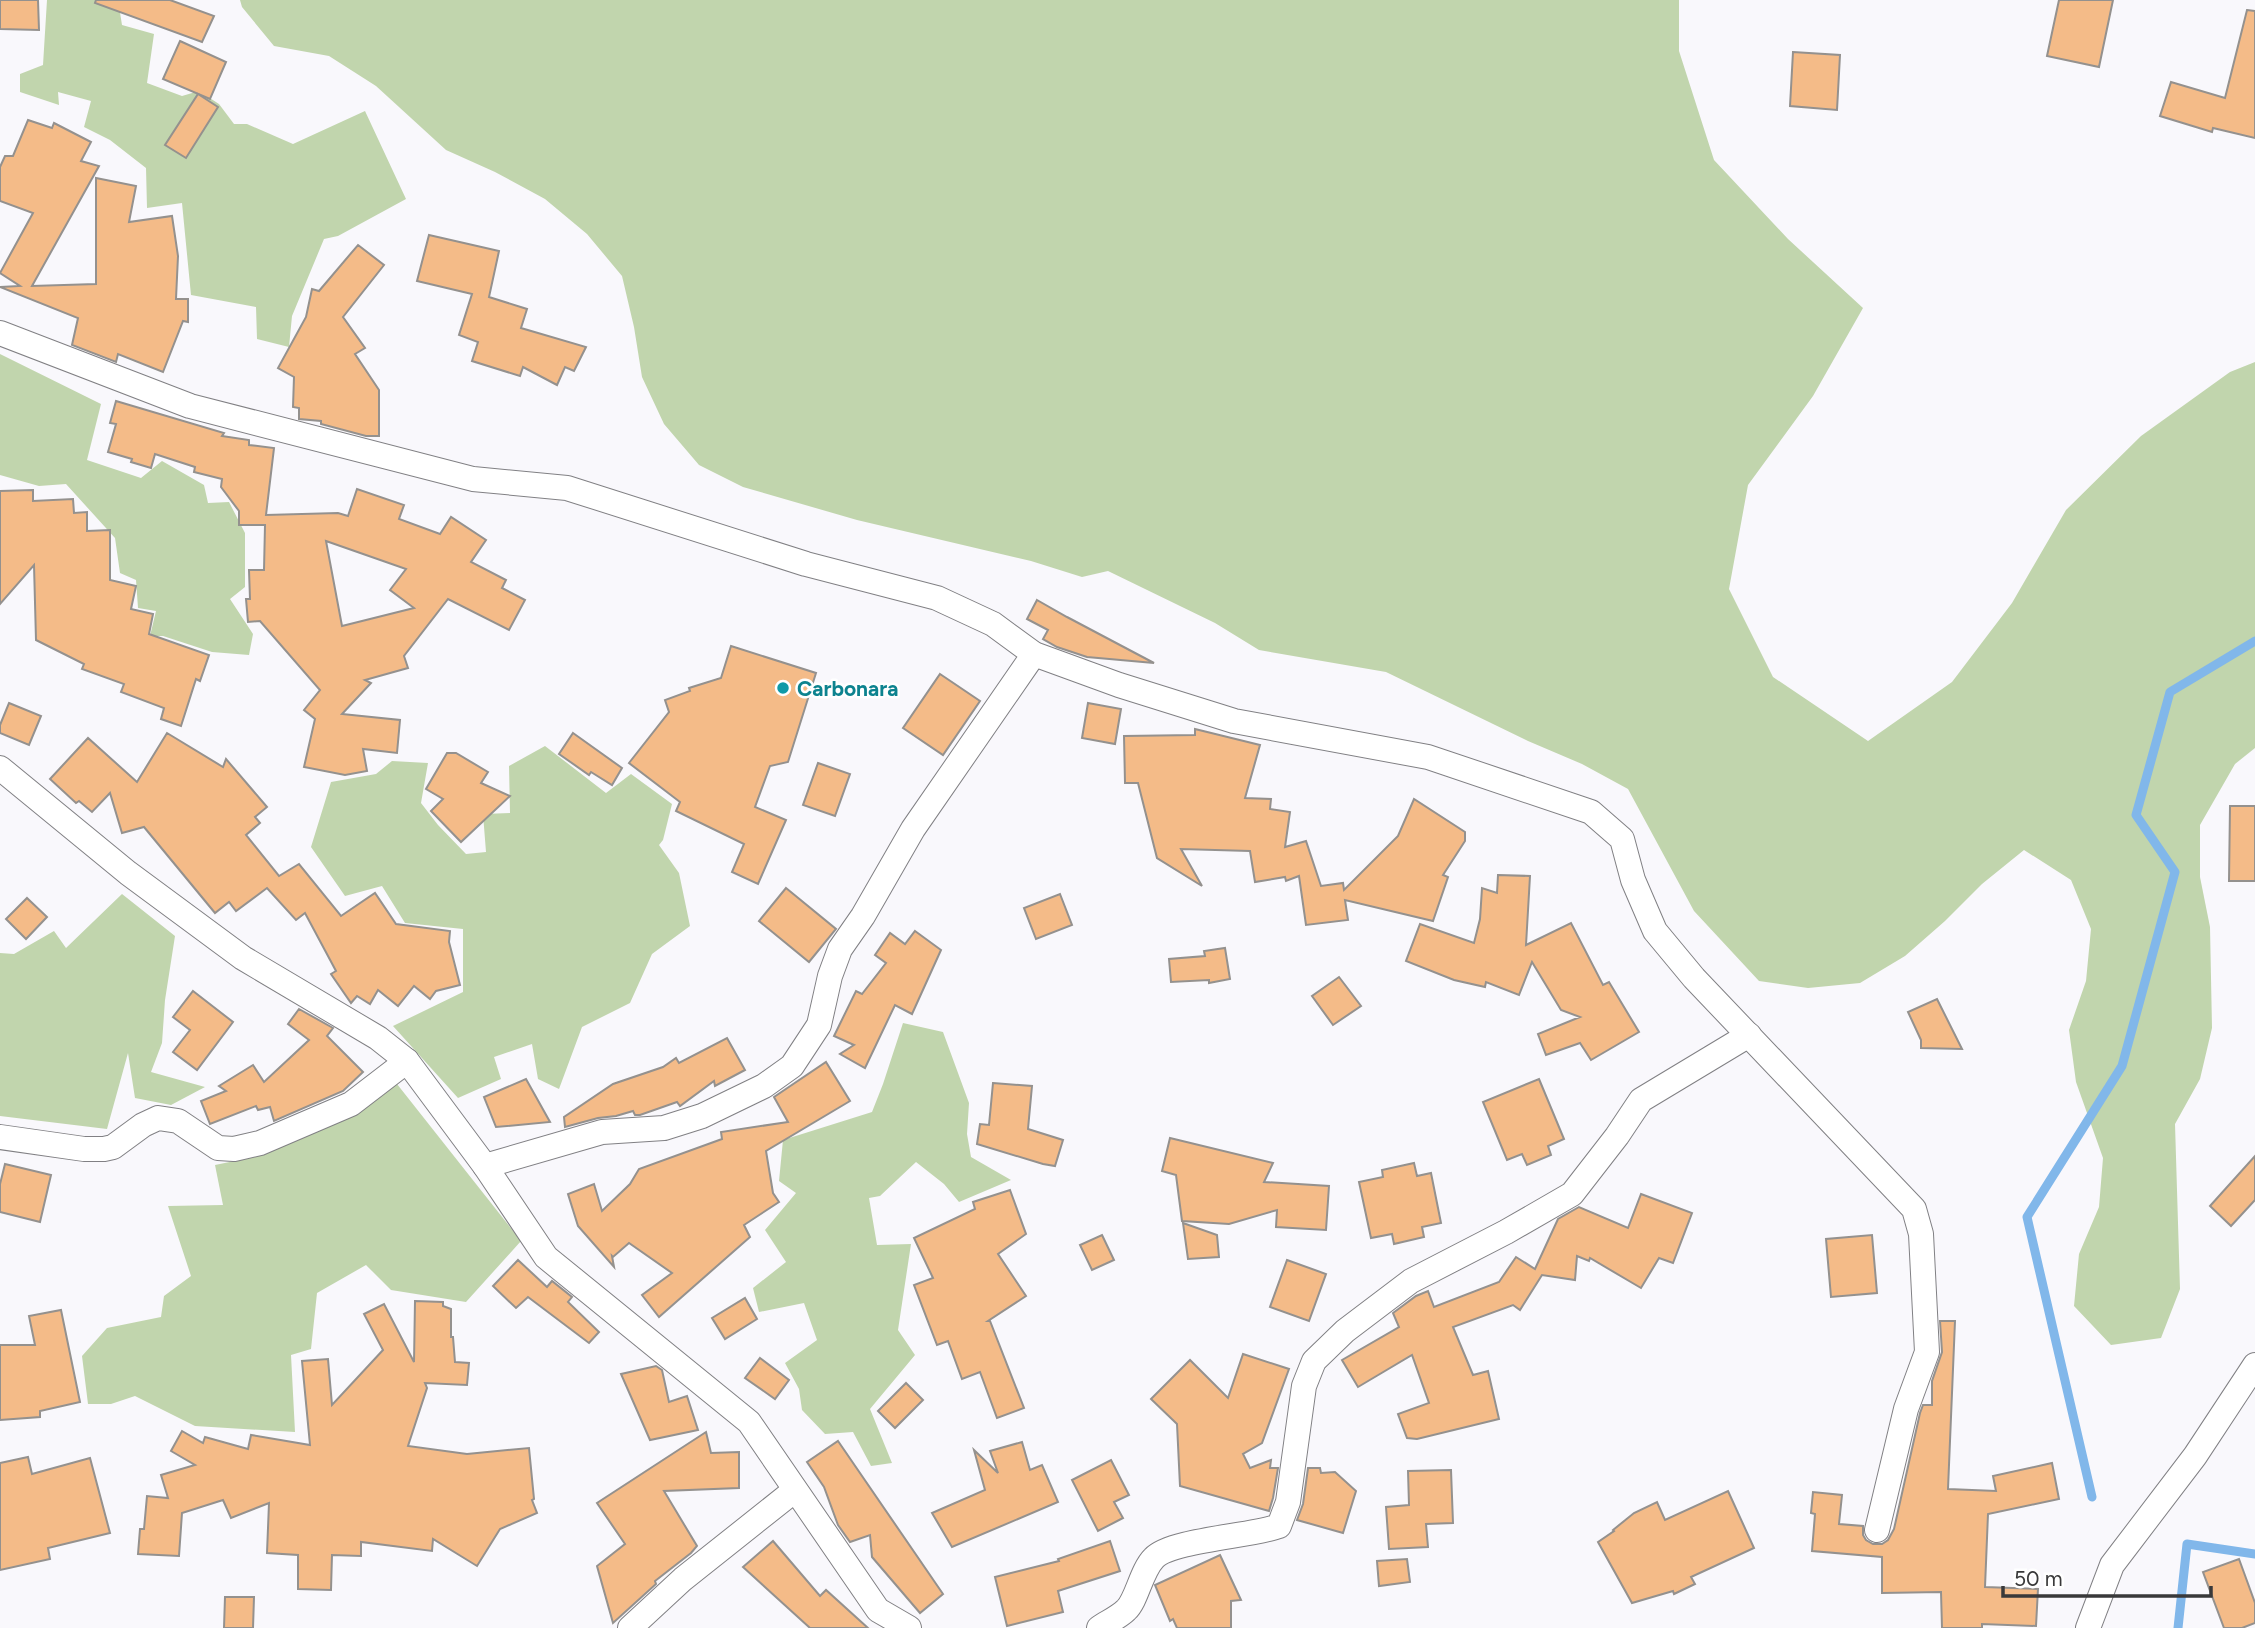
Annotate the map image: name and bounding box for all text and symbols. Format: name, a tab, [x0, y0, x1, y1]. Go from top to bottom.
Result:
place label: Carbonara	[797, 676, 898, 701]
marker: Carbonara	[775, 680, 791, 696]
scale bar	[2003, 1554, 2211, 1598]
text: 50 m	[2014, 1566, 2063, 1591]

